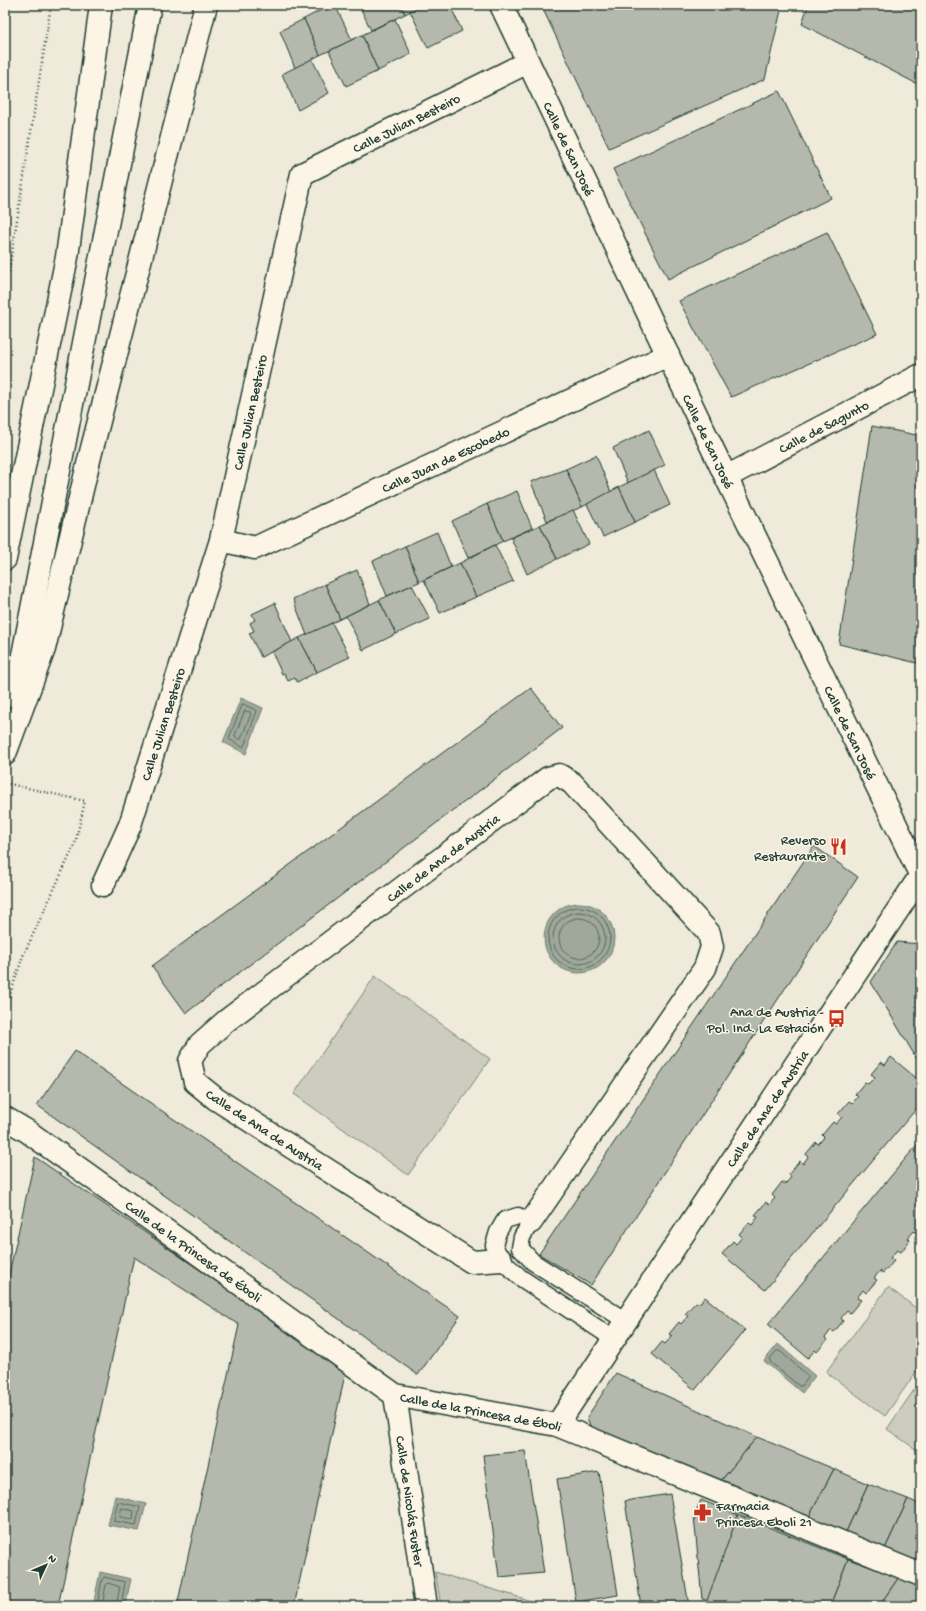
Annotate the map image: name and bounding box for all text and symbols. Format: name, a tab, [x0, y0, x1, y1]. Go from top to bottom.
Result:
street label: Calle Julian Besteiro	[351, 91, 464, 158]
street label: Calle de San José	[537, 100, 597, 200]
street label: Calle Julian Besteiro	[231, 353, 273, 472]
street label: Calle de San José	[677, 392, 737, 493]
street label: Calle de Sagunto	[777, 398, 873, 459]
street label: Calle Juan de Escobedo	[380, 424, 513, 498]
street label: Calle Julian Besteiro	[139, 666, 191, 783]
street label: Calle de San José	[818, 684, 879, 784]
street label: Calle de Ana de Austria	[384, 811, 505, 908]
place label: Reverso Restaurante	[754, 833, 827, 866]
restaurant icon: Reverso Restaurante	[829, 837, 849, 857]
place label: Ana de Austria - Pol. Ind. La Estación	[706, 1005, 825, 1038]
bus stop icon: Ana de Austria - Pol. Ind. La Estación	[827, 1009, 847, 1029]
street label: Calle de Ana de Austria	[724, 1047, 814, 1171]
street label: Calle de Ana de Austria	[202, 1087, 327, 1176]
street label: Calle de la Princesa de Éboli	[121, 1198, 264, 1308]
street label: Calle de la Princesa de Éboli	[398, 1390, 564, 1437]
street label: Calle de Nicolás Fuster	[390, 1435, 426, 1568]
place label: Farmacia Princesa Eboli 21	[715, 1499, 812, 1532]
pharmacy icon: Farmacia Princesa Eboli 21	[693, 1503, 713, 1523]
north arrow	[26, 1545, 66, 1585]
text: N	[45, 1553, 59, 1566]

